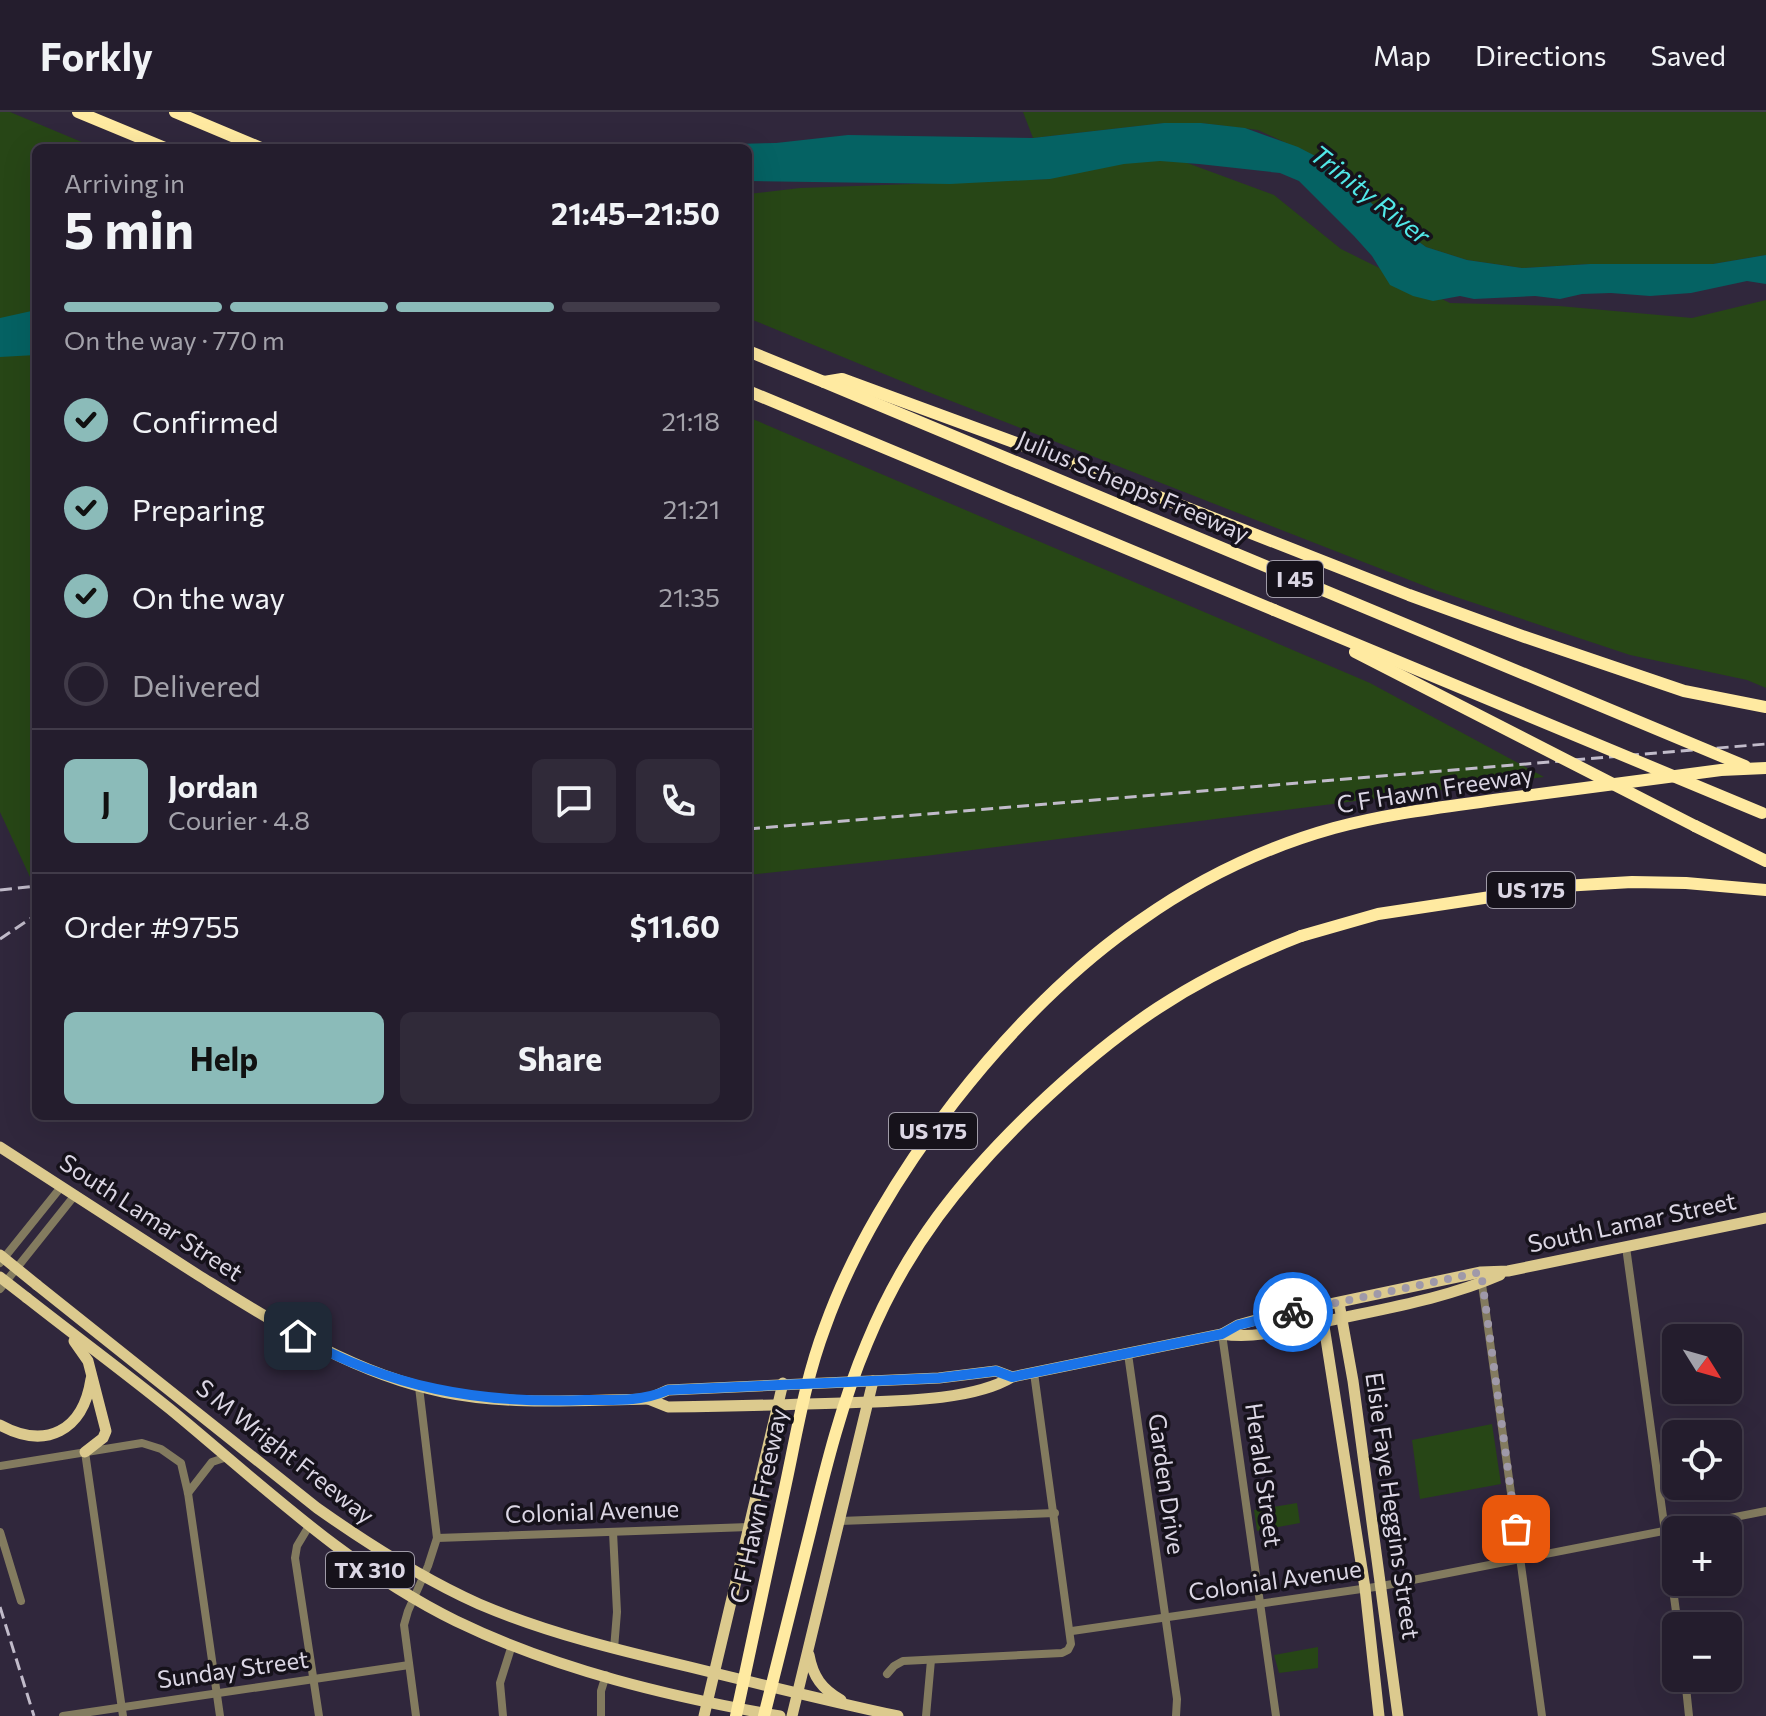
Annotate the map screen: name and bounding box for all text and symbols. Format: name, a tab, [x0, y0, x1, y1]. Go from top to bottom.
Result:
text: Forkly	[40, 32, 153, 79]
text: Map	[1373, 38, 1431, 72]
text: Directions	[1475, 38, 1606, 72]
text: Saved	[1650, 38, 1726, 72]
water label: Trinity River	[1305, 137, 1438, 251]
text: Arriving in	[64, 167, 185, 198]
text: 21:45–21:50	[551, 194, 720, 231]
text: 5 min	[64, 196, 194, 260]
text: On the way · 770 m	[64, 324, 285, 355]
icon: check	[64, 398, 108, 442]
text: Confirmed	[132, 402, 279, 439]
text: 21:18	[661, 405, 720, 436]
street label: Julius Schepps Freeway	[1013, 424, 1254, 548]
icon: check	[64, 486, 108, 530]
text: Preparing	[132, 490, 265, 527]
text: 21:21	[663, 493, 720, 524]
road number: I 45	[1267, 561, 1323, 597]
icon: check	[64, 574, 108, 618]
text: On the way	[132, 578, 285, 615]
text: 21:35	[659, 581, 720, 612]
text: Delivered	[132, 666, 261, 703]
button: chat	[532, 759, 616, 843]
button: phone	[636, 759, 720, 843]
street label: C F Hawn Freeway	[1334, 759, 1535, 818]
text: Jordan	[168, 767, 258, 804]
text: J	[101, 783, 111, 820]
text: Courier · 4.8	[168, 804, 310, 835]
road number: US 175	[1487, 872, 1575, 908]
text: Order #9755	[64, 907, 240, 944]
text: $11.60	[630, 907, 720, 944]
button: Help	[64, 1012, 384, 1104]
button: Share	[400, 1012, 720, 1104]
road number: US 175	[889, 1113, 977, 1149]
street label: South Lamar Street	[55, 1147, 249, 1287]
street label: South Lamar Street	[1525, 1185, 1738, 1258]
courier	[1253, 1272, 1333, 1352]
icon: bike	[1271, 1290, 1315, 1334]
pin	[264, 1302, 332, 1370]
icon: home	[276, 1314, 320, 1358]
north arrow	[1662, 1324, 1742, 1404]
map controls	[1662, 1324, 1742, 1692]
street label: Elsie Faye Heggins Street	[1360, 1370, 1427, 1641]
street label: S M Wright Freeway	[191, 1372, 381, 1529]
street label: Herald Street	[1240, 1401, 1289, 1549]
street label: C F Hawn Freeway	[723, 1406, 792, 1606]
street label: Garden Drive	[1143, 1411, 1192, 1556]
button: locate	[1662, 1420, 1742, 1500]
street label: Colonial Avenue	[504, 1493, 680, 1528]
pin	[1482, 1495, 1550, 1563]
icon: bag	[1494, 1507, 1538, 1551]
button: +	[1662, 1516, 1742, 1596]
road number: TX 310	[326, 1552, 414, 1588]
street label: Colonial Avenue	[1186, 1553, 1363, 1606]
button: −	[1662, 1612, 1742, 1692]
street label: Sunday Street	[155, 1644, 310, 1693]

